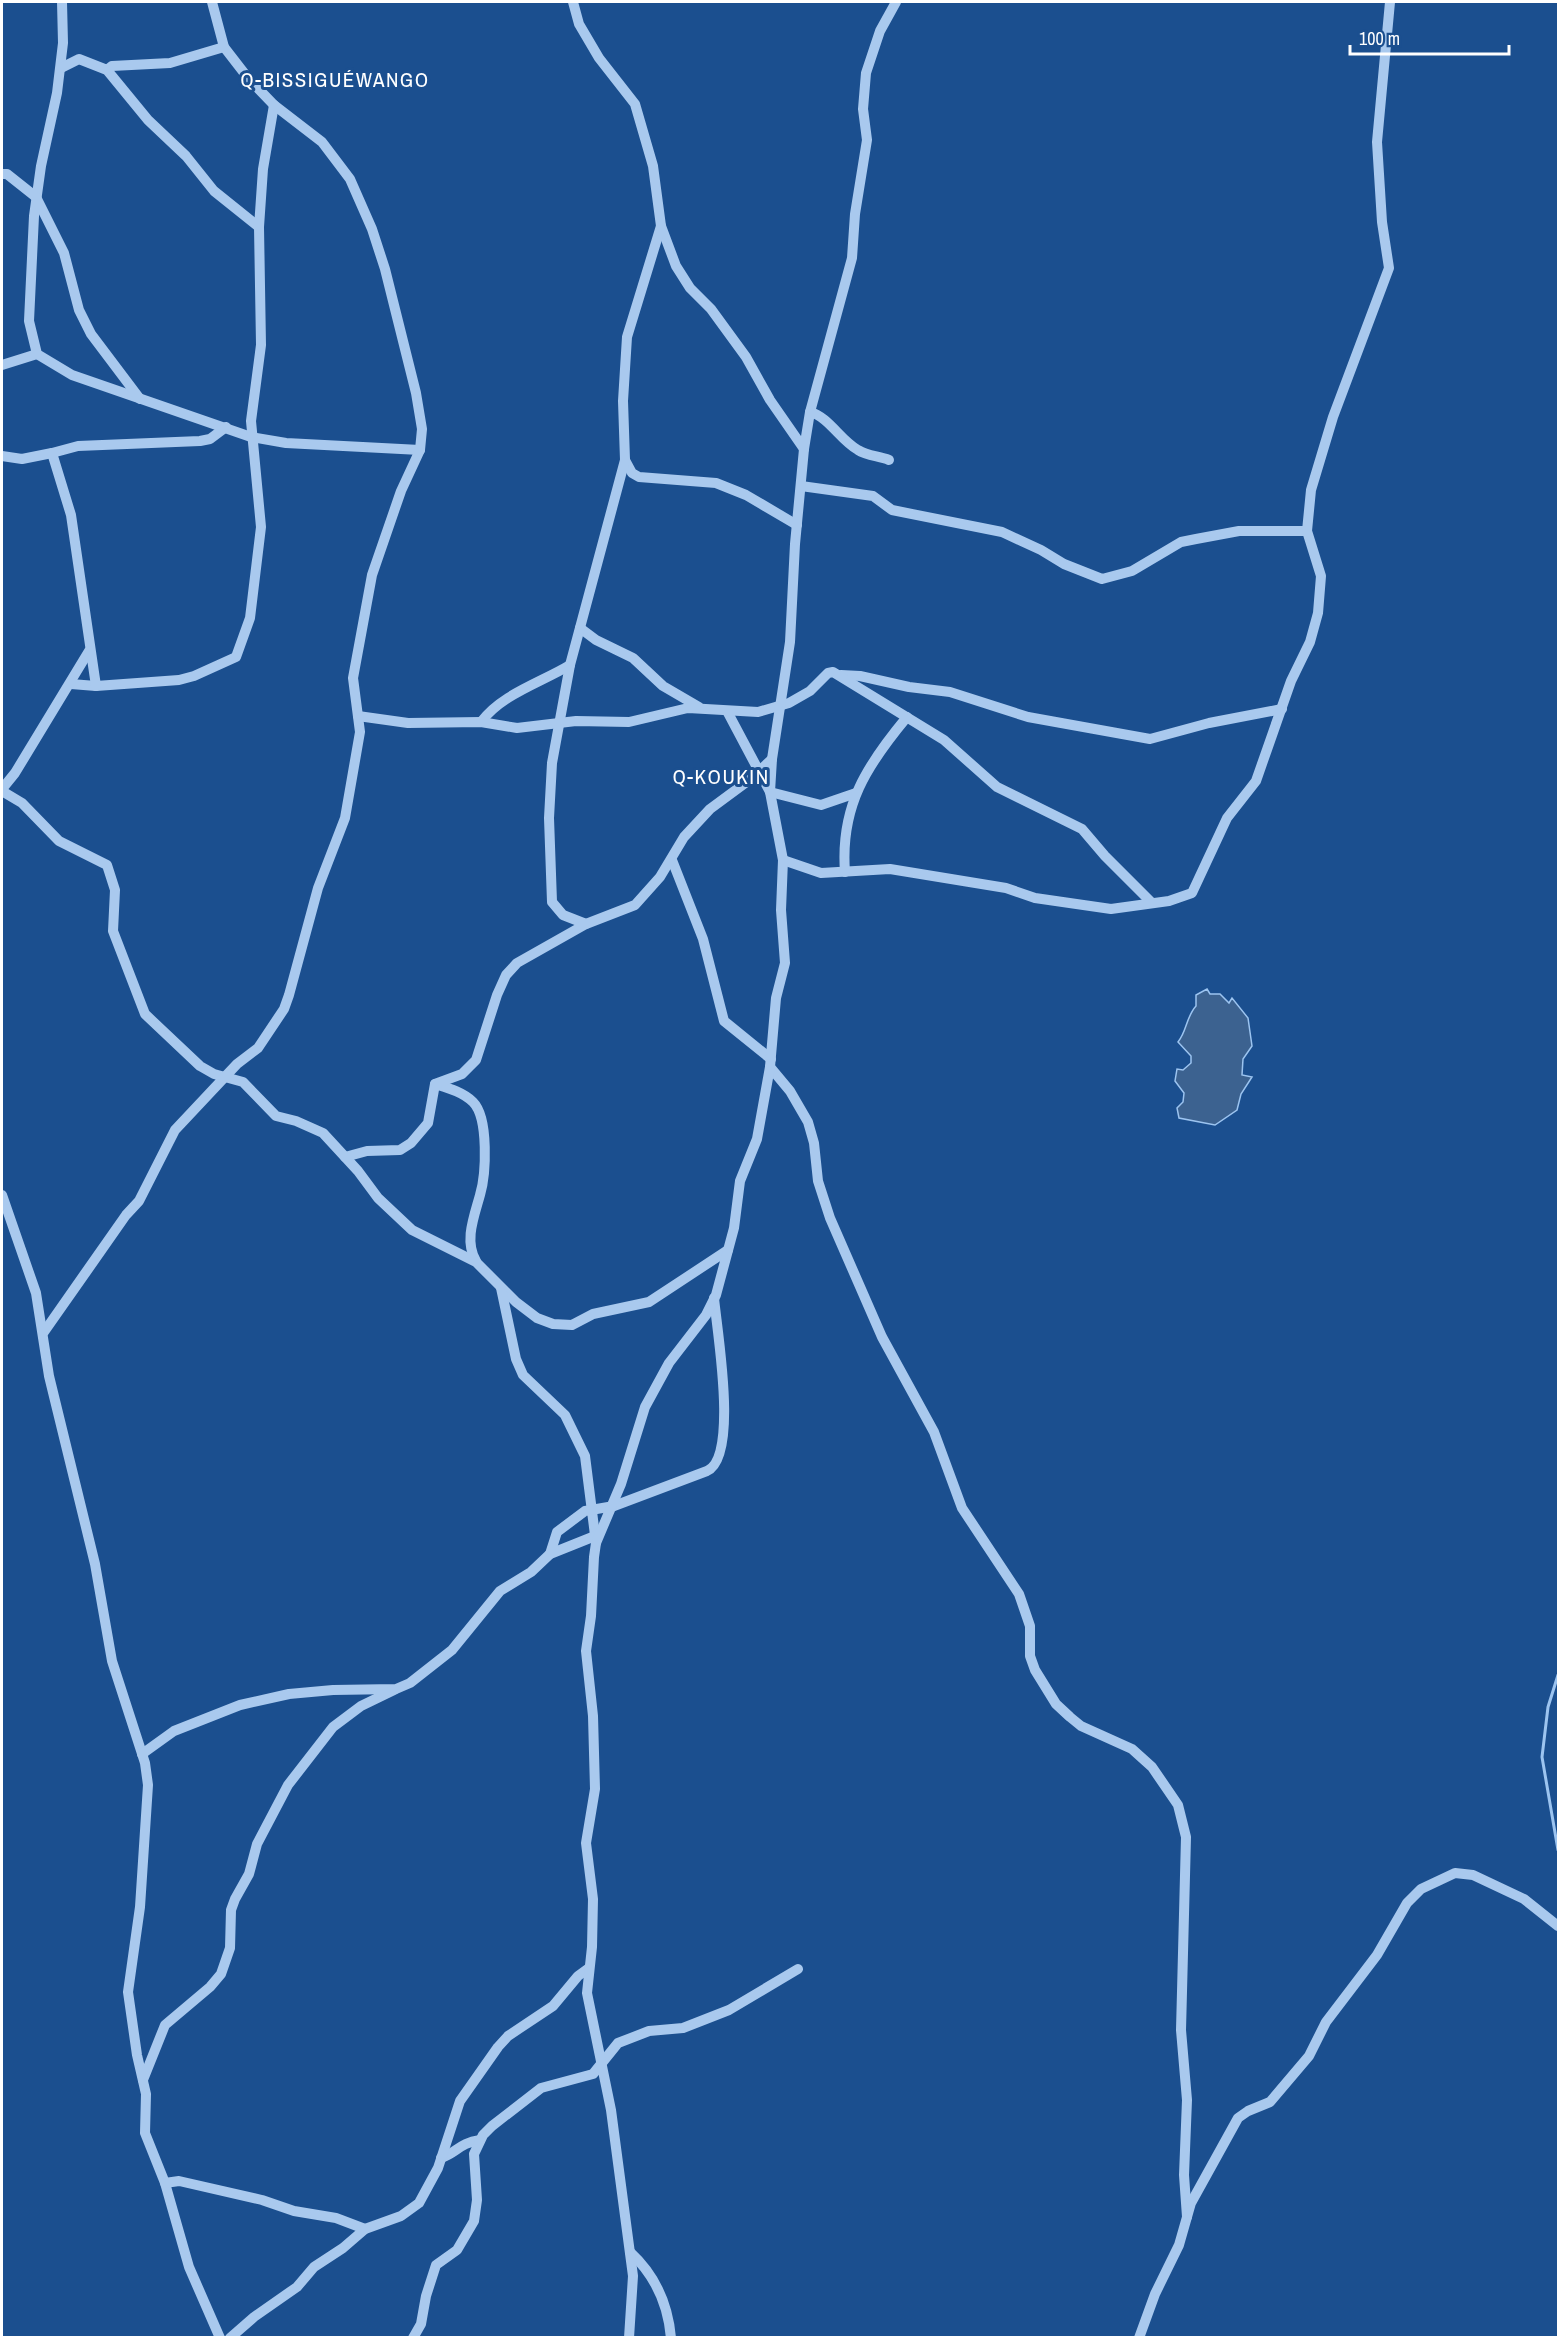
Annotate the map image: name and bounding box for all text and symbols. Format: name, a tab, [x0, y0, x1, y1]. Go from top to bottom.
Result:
scale bar	[1350, 18, 1509, 56]
text: 100 m	[1359, 26, 1400, 51]
district label: Q-BISSIGUÉWANGO	[240, 65, 430, 94]
district label: Q-KOUKIN	[672, 762, 770, 791]

